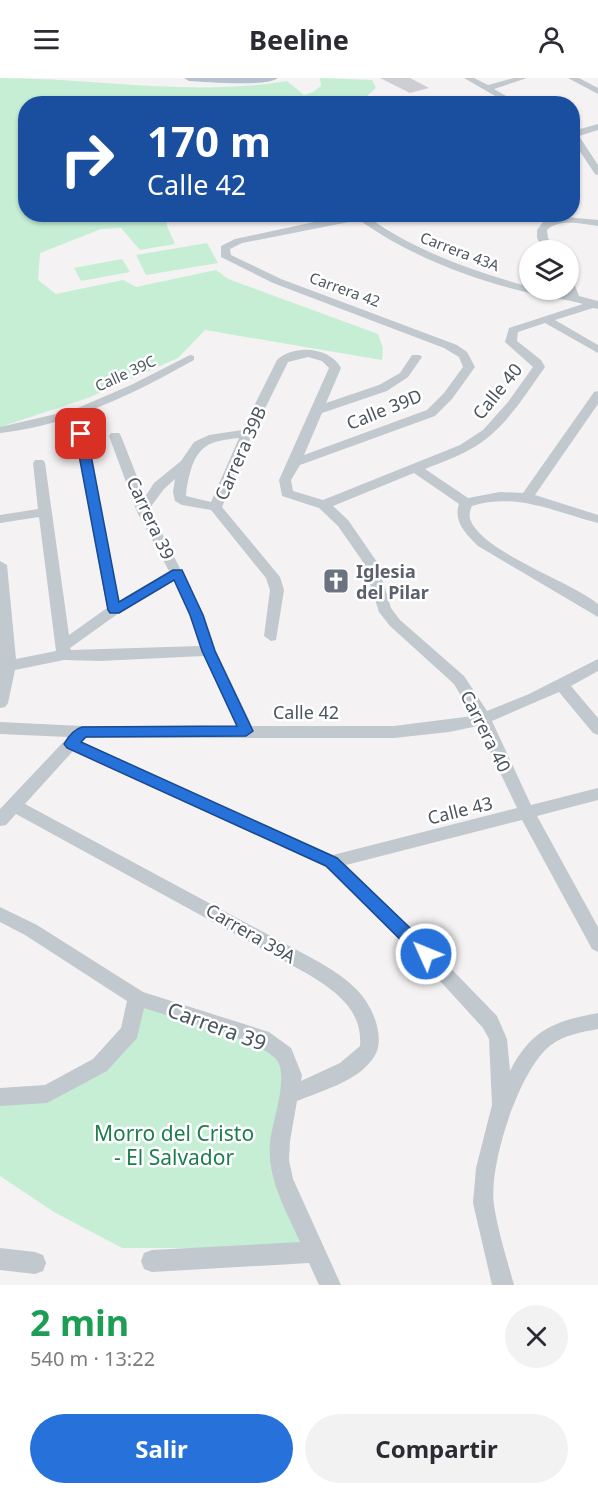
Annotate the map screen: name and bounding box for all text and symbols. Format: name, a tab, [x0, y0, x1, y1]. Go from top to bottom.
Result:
text: Beeline	[249, 21, 349, 58]
icon: menu	[30, 23, 63, 56]
icon: person	[535, 23, 568, 56]
text: 170 m	[147, 112, 271, 169]
icon: right	[48, 120, 126, 198]
text: Calle 42	[147, 166, 246, 203]
street label: Carrera 43A	[417, 227, 503, 275]
map controls	[519, 240, 579, 300]
button: layers	[519, 240, 579, 300]
street label: Carrera 42	[307, 267, 383, 311]
street label: Calle 39C	[91, 350, 159, 396]
street label: Calle 40	[467, 358, 527, 424]
street label: Calle 39D	[343, 383, 425, 435]
street label: Carrera 39B	[209, 402, 271, 504]
pin	[55, 408, 106, 459]
icon: arrive	[64, 417, 97, 450]
street label: Carrera 39	[121, 473, 181, 563]
place label: Iglesia del Pilar	[356, 559, 429, 604]
church icon: Iglesia del Pilar	[321, 566, 351, 596]
street label: Carrera 40	[455, 686, 517, 776]
street label: Calle 42	[273, 700, 339, 724]
street label: Calle 43	[425, 790, 495, 830]
street label: Carrera 39A	[202, 898, 301, 969]
position arrow	[394, 922, 458, 986]
street label: Carrera 39	[164, 995, 270, 1057]
park label: Morro del Cristo - El Salvador	[94, 1119, 254, 1171]
text: 2 min	[30, 1298, 129, 1347]
button: close	[505, 1305, 568, 1368]
text: 540 m · 13:22	[30, 1345, 155, 1372]
button: Salir	[30, 1414, 293, 1483]
button: Compartir	[305, 1414, 568, 1483]

